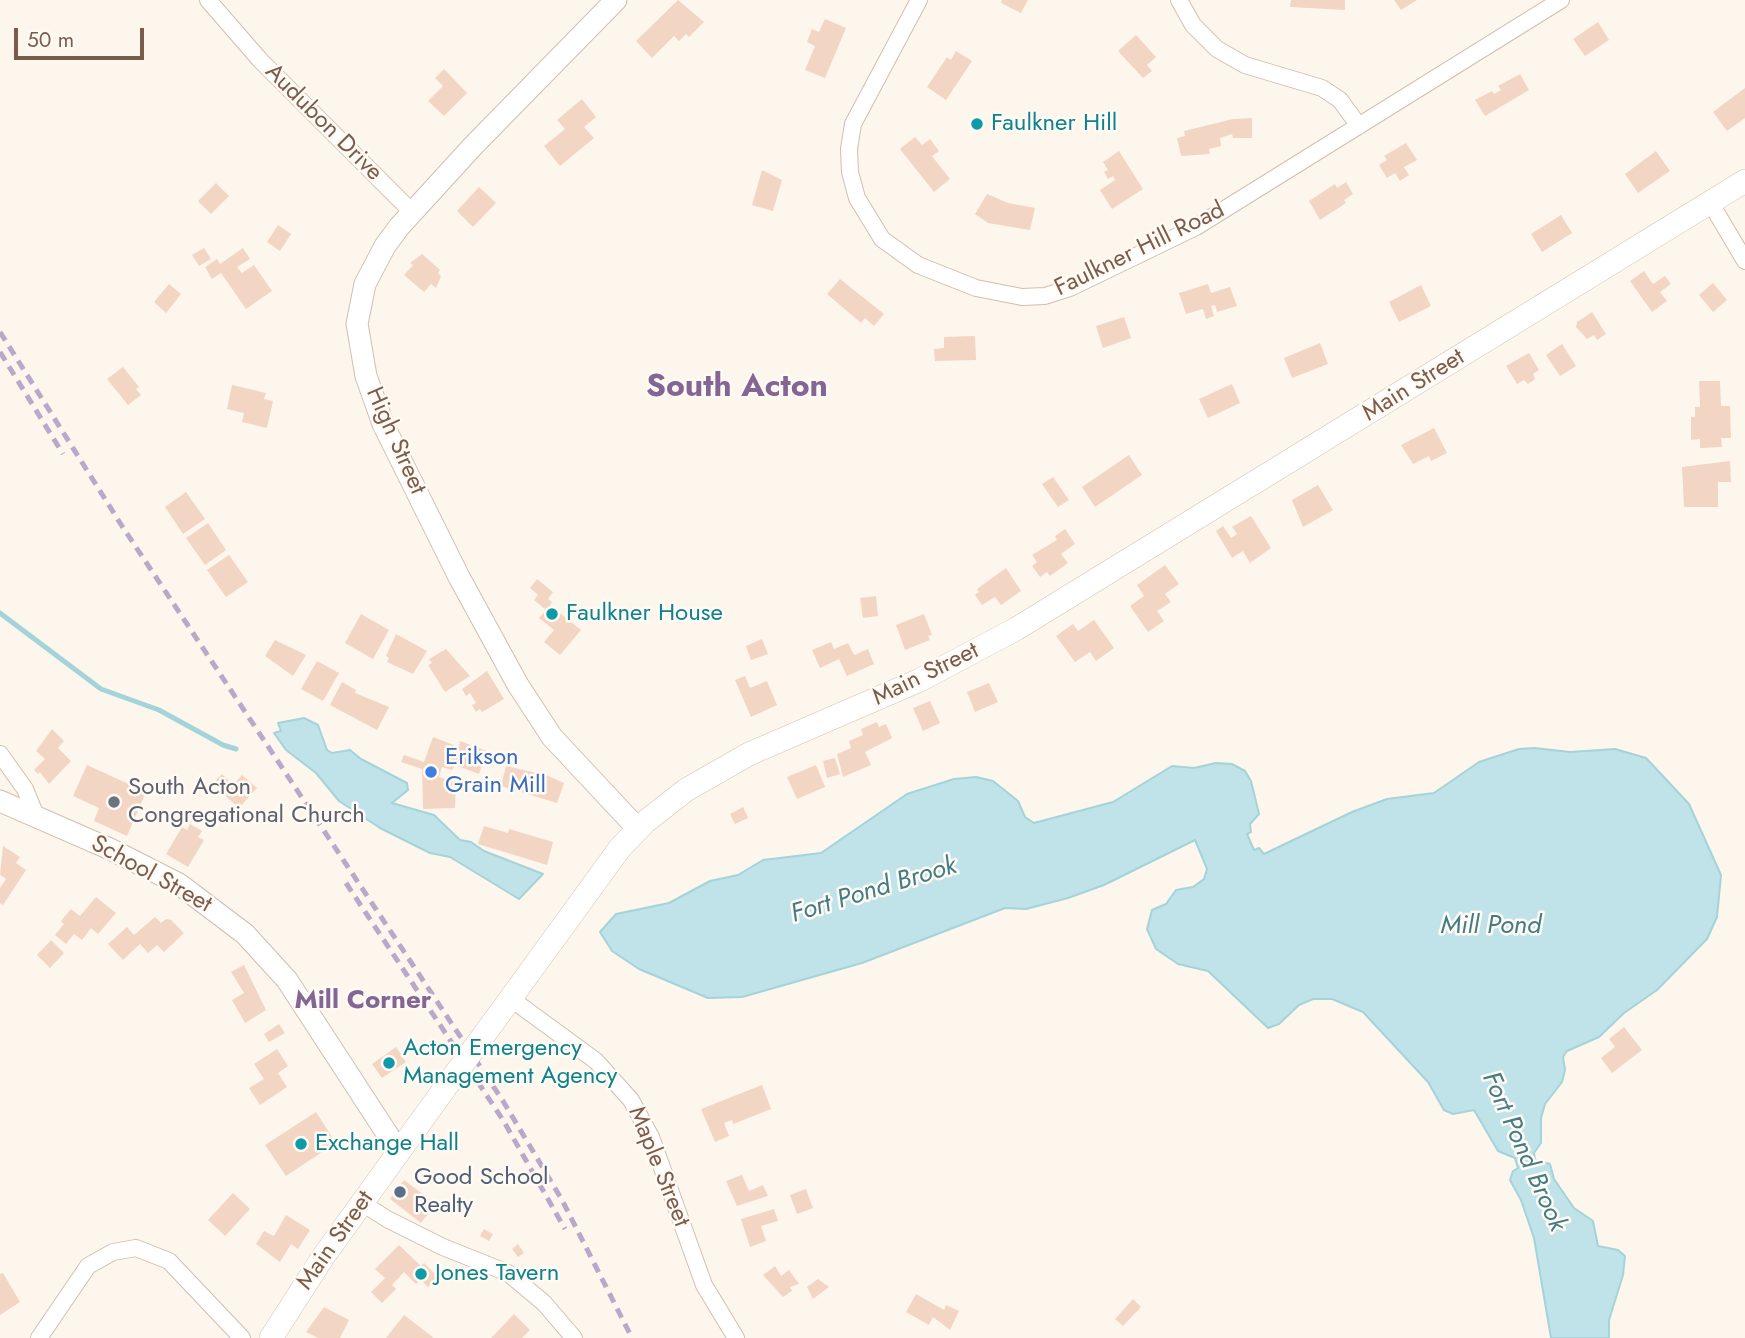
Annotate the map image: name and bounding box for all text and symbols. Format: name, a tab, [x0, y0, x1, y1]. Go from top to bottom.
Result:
scale bar	[18, 14, 147, 58]
text: 50 m	[27, 25, 74, 55]
street label: Audubon Drive	[258, 58, 388, 188]
place label: Faulkner Hill	[991, 110, 1117, 138]
marker: Faulkner Hill	[969, 116, 985, 132]
street label: Faulkner Hill Road	[1050, 196, 1230, 304]
street label: Main Street	[1358, 344, 1470, 428]
district label: South Acton	[646, 369, 828, 407]
street label: High Street	[359, 383, 431, 499]
place label: Faulkner House	[566, 600, 723, 628]
marker: Faulkner House	[544, 606, 560, 622]
street label: Main Street	[868, 637, 984, 713]
place label: Erikson Grain Mill	[445, 744, 546, 800]
marker: Erikson Grain Mill	[423, 764, 439, 780]
place label: South Acton Congregational Church	[128, 774, 365, 830]
marker: South Acton Congregational Church	[106, 794, 122, 810]
street label: School Street	[86, 830, 216, 920]
water label: Fort Pond Brook	[787, 851, 961, 931]
water label: Mill Pond	[1441, 911, 1541, 943]
district label: Mill Corner	[295, 986, 431, 1018]
place label: Acton Emergency Management Agency	[403, 1035, 617, 1091]
marker: Acton Emergency Management Agency	[381, 1055, 397, 1071]
water label: Fort Pond Brook	[1474, 1067, 1572, 1237]
street label: Maple Street	[621, 1103, 695, 1231]
place label: Exchange Hall	[315, 1130, 459, 1158]
marker: Exchange Hall	[293, 1136, 309, 1152]
place label: Good School Realty	[414, 1164, 549, 1220]
marker: Good School Realty	[392, 1184, 408, 1200]
street label: Main Street	[291, 1186, 381, 1296]
place label: Jones Tavern	[435, 1260, 559, 1288]
marker: Jones Tavern	[413, 1266, 429, 1282]

